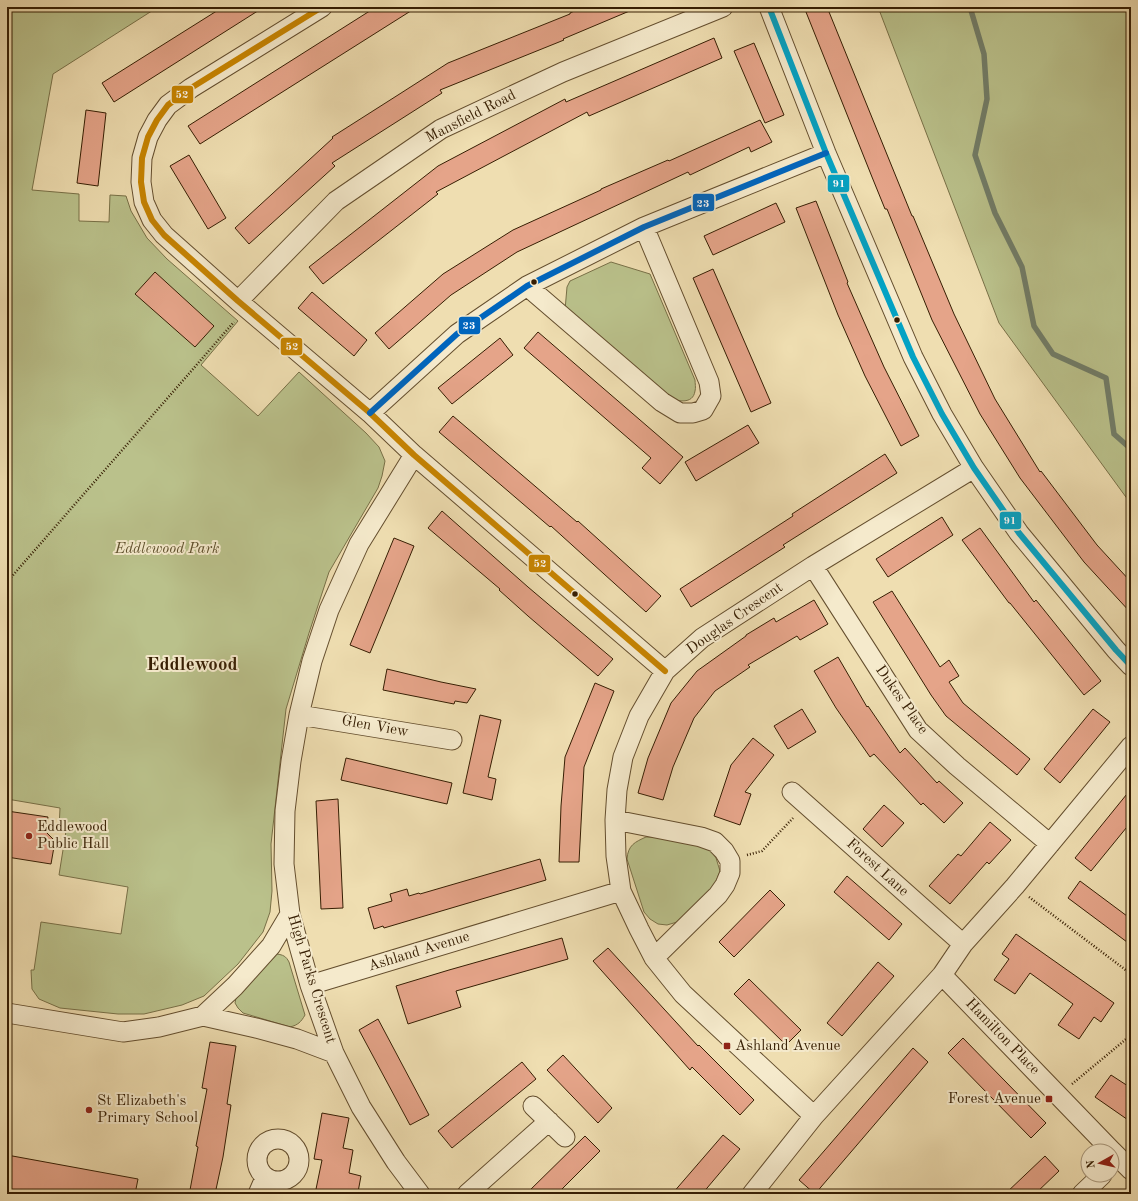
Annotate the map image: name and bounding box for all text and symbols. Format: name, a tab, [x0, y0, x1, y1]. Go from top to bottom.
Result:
line badge: 52	[171, 85, 194, 104]
street label: Mansfield Road	[424, 88, 519, 146]
text: 52	[176, 90, 188, 101]
line badge: 91	[827, 174, 850, 193]
text: 91	[833, 179, 845, 190]
line badge: 23	[692, 193, 715, 212]
text: 23	[697, 199, 709, 210]
unlabelled marker	[529, 277, 539, 287]
unlabelled marker	[892, 315, 902, 325]
line badge: 23	[458, 316, 481, 335]
text: 23	[463, 321, 475, 332]
line badge: 52	[280, 337, 303, 356]
text: 52	[286, 342, 298, 353]
line badge: 91	[999, 511, 1022, 530]
text: 91	[1004, 516, 1016, 527]
park label: Eddlewood Park	[114, 542, 219, 557]
line badge: 52	[528, 554, 551, 573]
text: 52	[534, 559, 546, 570]
street label: Douglas Crescent	[684, 580, 786, 658]
unlabelled marker	[570, 589, 580, 599]
district label: Eddlewood	[146, 656, 238, 675]
street label: Dukes Place	[872, 663, 930, 737]
street label: Glen View	[340, 714, 410, 740]
place label: Eddlewood Public Hall	[37, 820, 109, 852]
marker: Eddlewood Public Hall	[24, 831, 34, 841]
street label: Forest Lane	[843, 836, 911, 900]
street label: High Parks Crescent	[284, 913, 338, 1045]
street label: Ashland Avenue	[366, 929, 472, 975]
street label: Hamilton Place	[962, 996, 1042, 1078]
place label: Ashland Avenue	[735, 1039, 840, 1054]
marker: Ashland Avenue	[722, 1041, 732, 1051]
place label: Forest Avenue	[948, 1092, 1041, 1107]
place label: St Elizabeth's Primary School	[97, 1094, 198, 1126]
marker: Forest Avenue	[1044, 1094, 1054, 1104]
marker: St Elizabeth's Primary School	[84, 1105, 94, 1115]
north arrow	[1080, 1143, 1120, 1183]
text: N	[1085, 1159, 1098, 1169]

